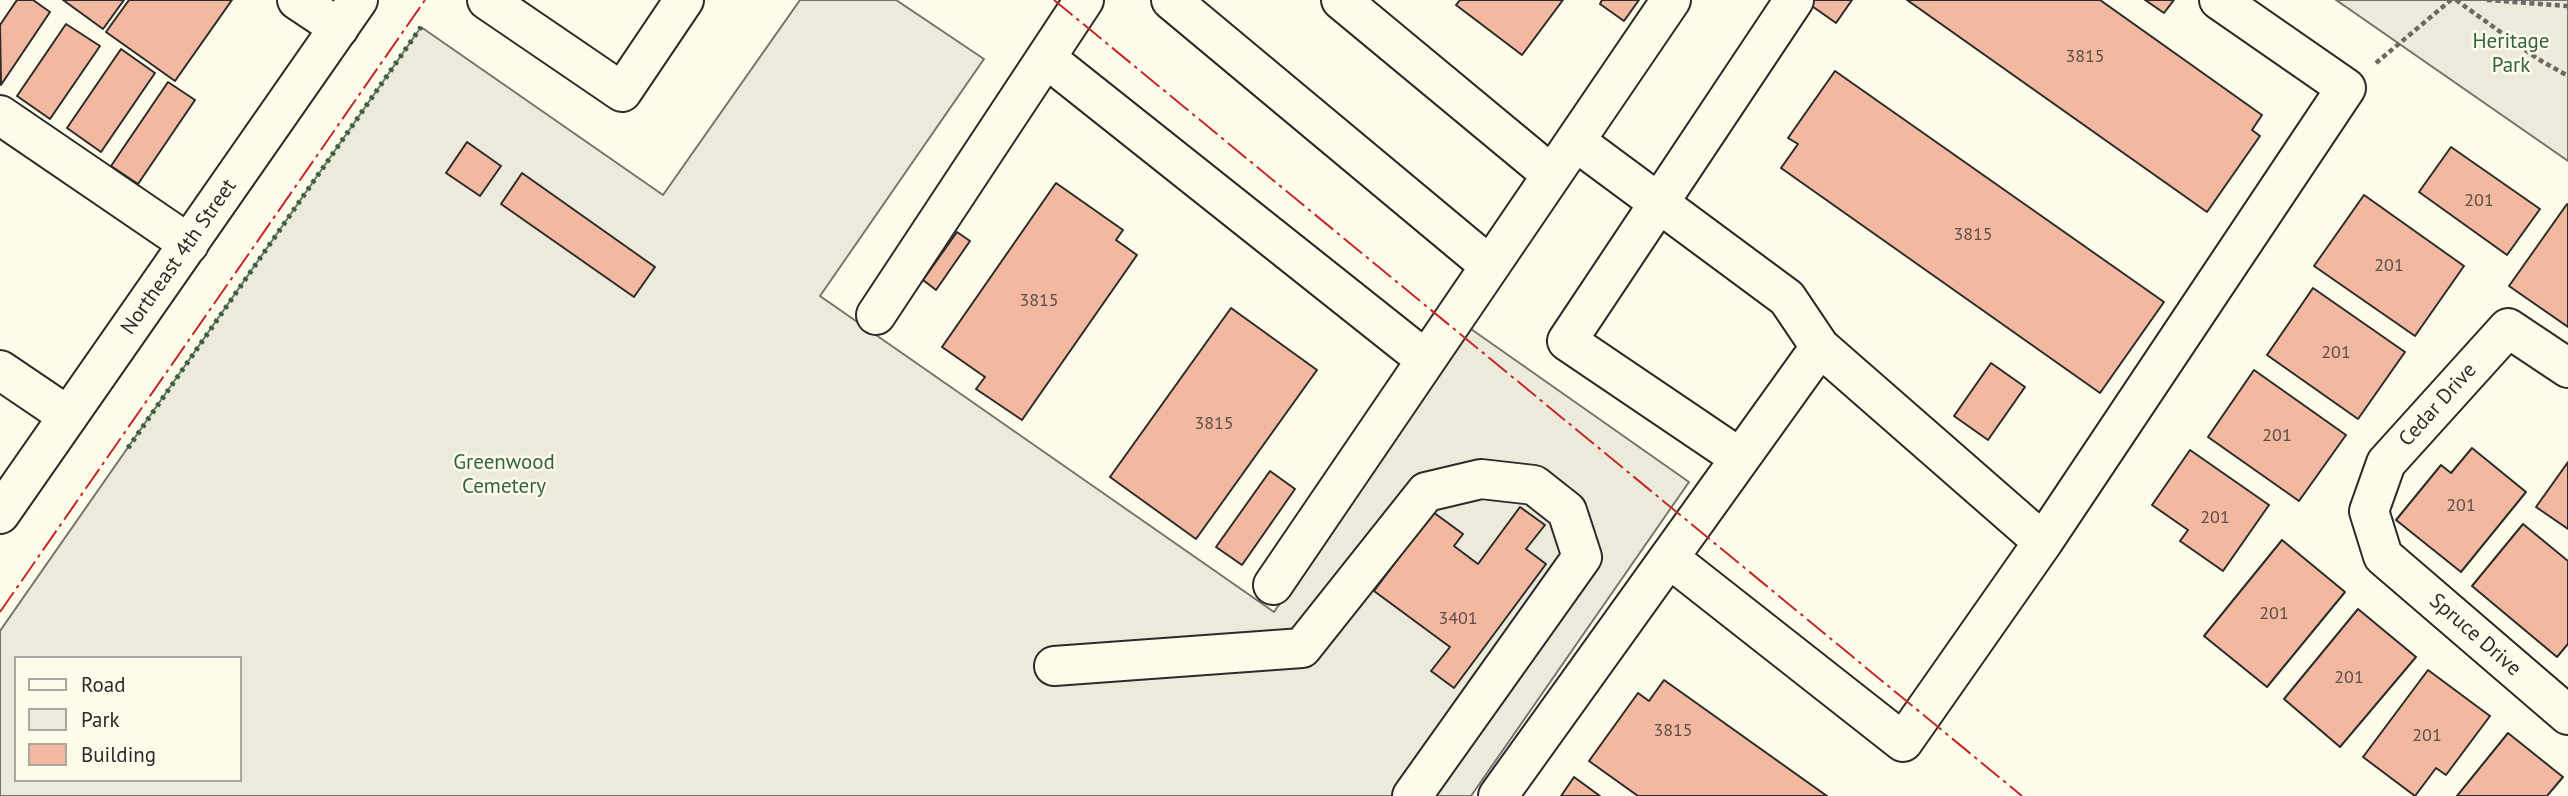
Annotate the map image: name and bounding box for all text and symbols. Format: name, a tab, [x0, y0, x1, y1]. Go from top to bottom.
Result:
park label: Heritage Park	[2472, 29, 2550, 79]
house number: 3815	[2065, 46, 2105, 68]
street label: Northeast 4th Street	[116, 175, 242, 339]
house number: 201	[2464, 190, 2494, 212]
house number: 3815	[1953, 224, 1993, 246]
house number: 201	[2374, 255, 2404, 277]
house number: 3815	[1019, 290, 1059, 312]
house number: 201	[2321, 342, 2351, 364]
street label: Cedar Drive	[2394, 358, 2482, 452]
house number: 3815	[1194, 413, 1234, 435]
house number: 201	[2262, 425, 2292, 447]
park label: Greenwood Cemetery	[453, 450, 555, 500]
house number: 201	[2446, 495, 2476, 517]
house number: 201	[2200, 507, 2230, 529]
street label: Spruce Drive	[2424, 588, 2526, 682]
house number: 201	[2259, 603, 2289, 625]
house number: 3401	[1438, 608, 1478, 630]
legend	[14, 656, 242, 782]
house number: 201	[2334, 667, 2364, 689]
text: Road	[81, 671, 125, 698]
text: Park	[81, 706, 120, 733]
house number: 3815	[1653, 720, 1693, 742]
house number: 201	[2412, 725, 2442, 747]
text: Building	[81, 741, 156, 768]

